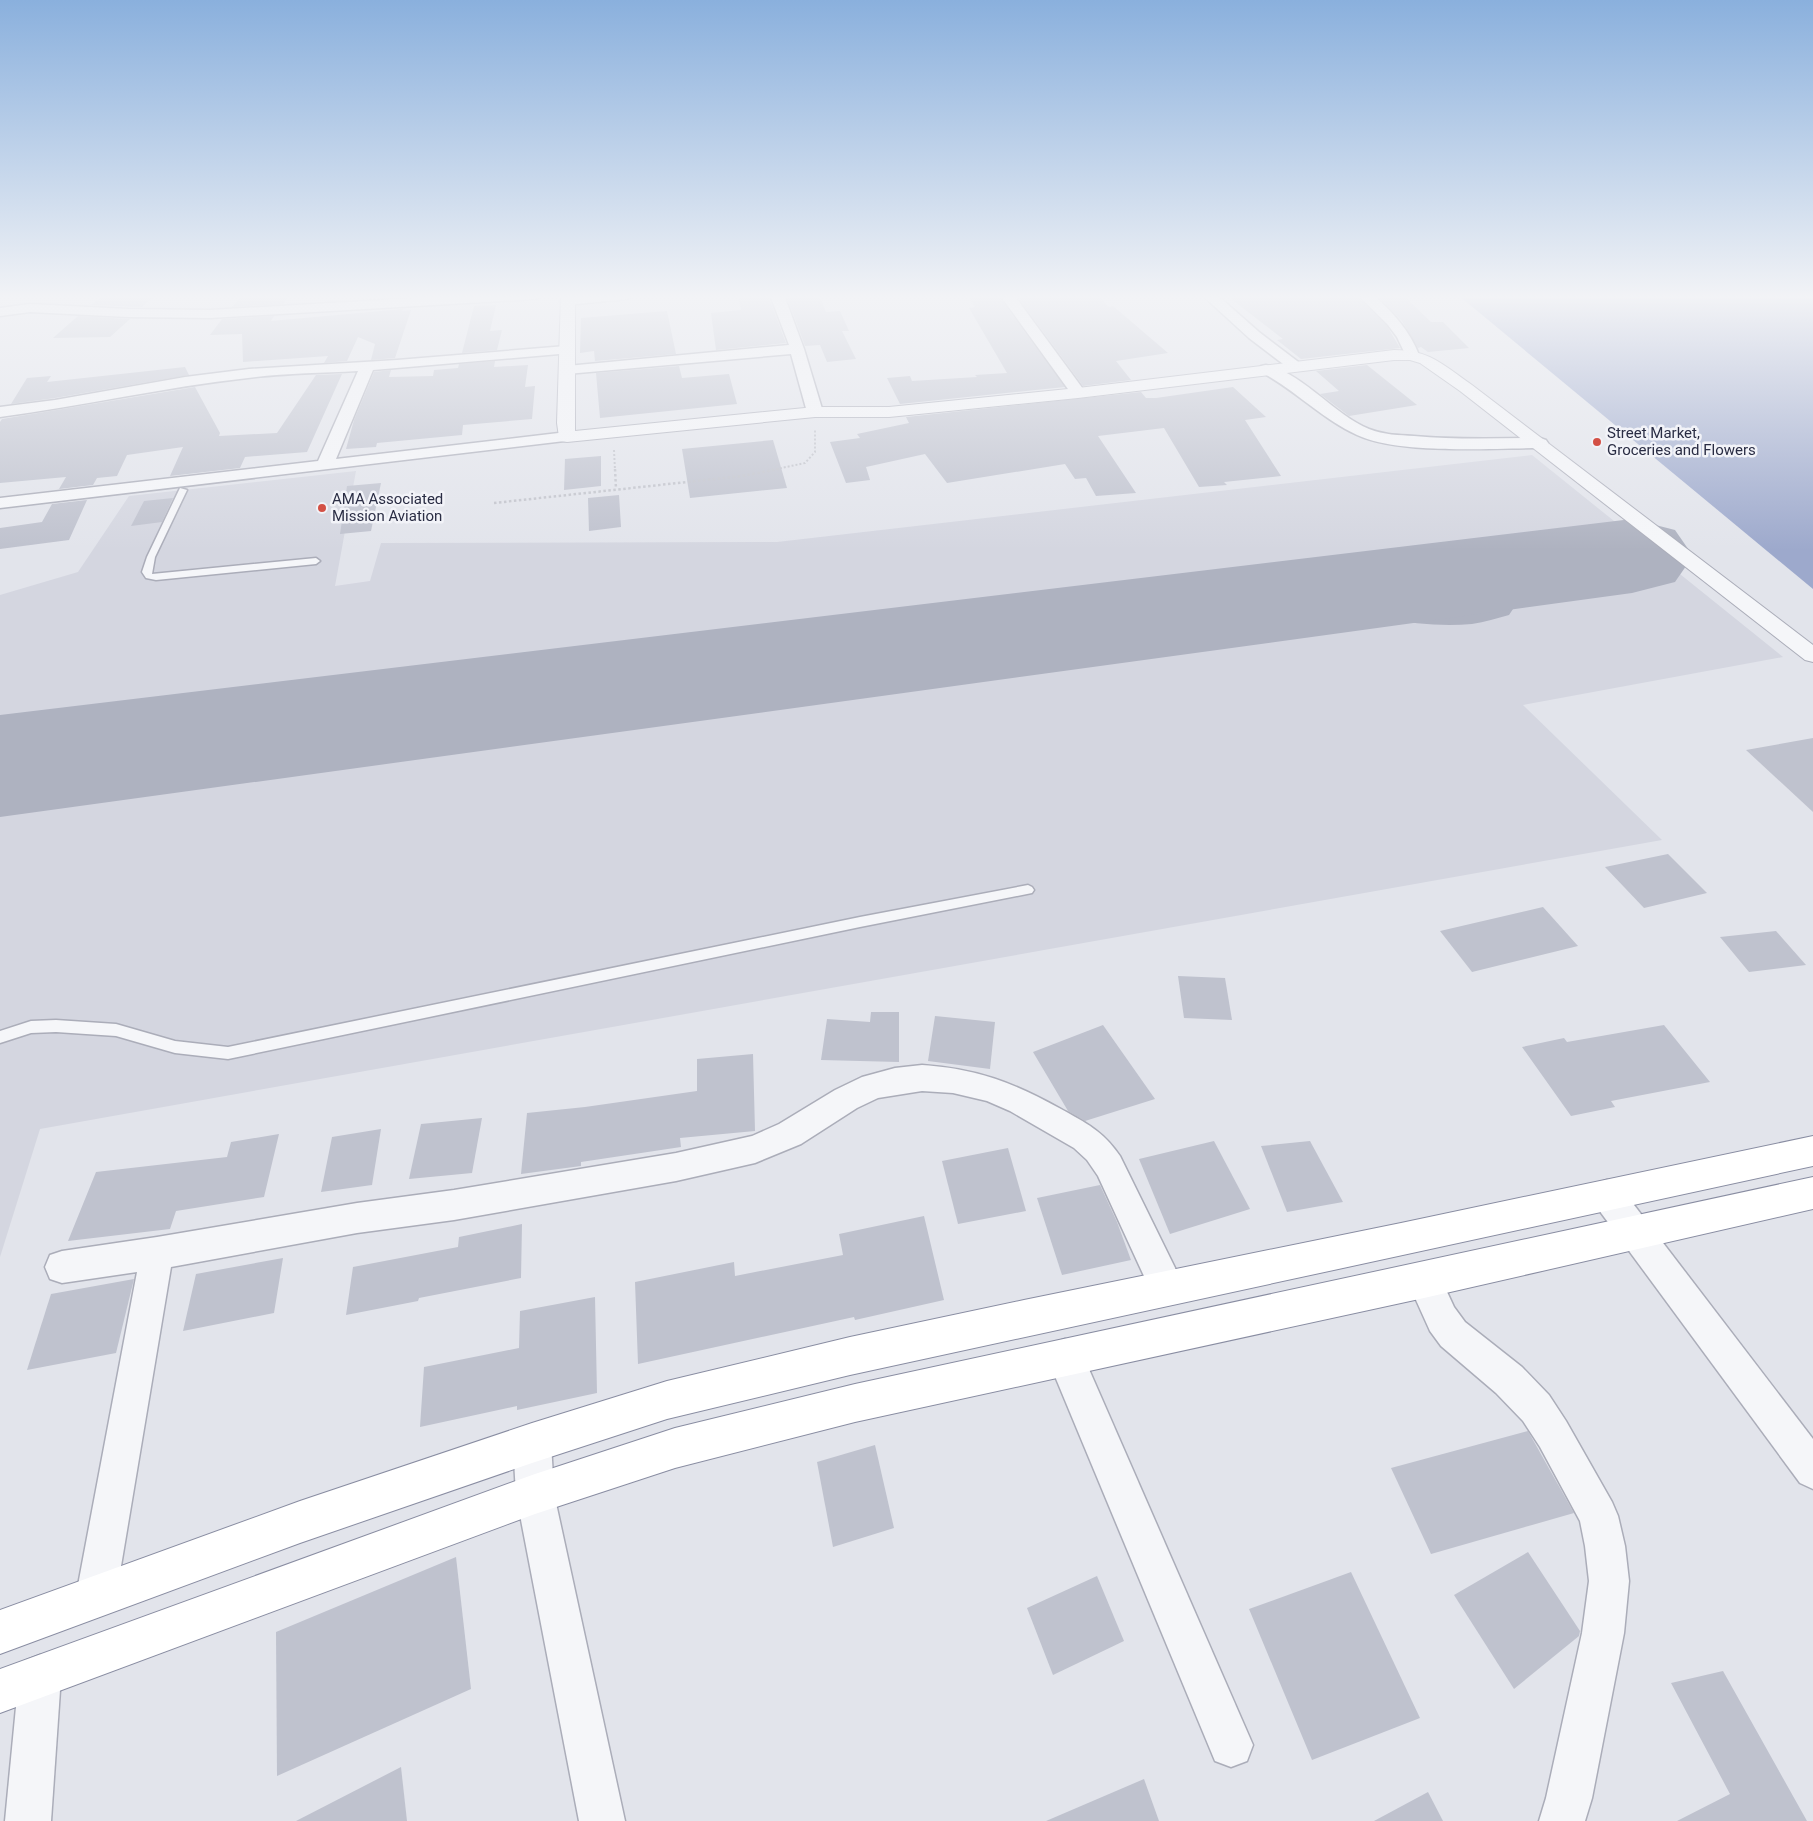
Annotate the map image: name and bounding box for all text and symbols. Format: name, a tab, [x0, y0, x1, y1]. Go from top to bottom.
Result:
place label: Street Market, Groceries and Flowers	[1607, 424, 1756, 459]
marker: Street Market, Groceries and Flowers	[1591, 436, 1603, 448]
place label: AMA Associated Mission Aviation	[332, 490, 443, 525]
marker: AMA Associated Mission Aviation	[316, 502, 328, 514]

